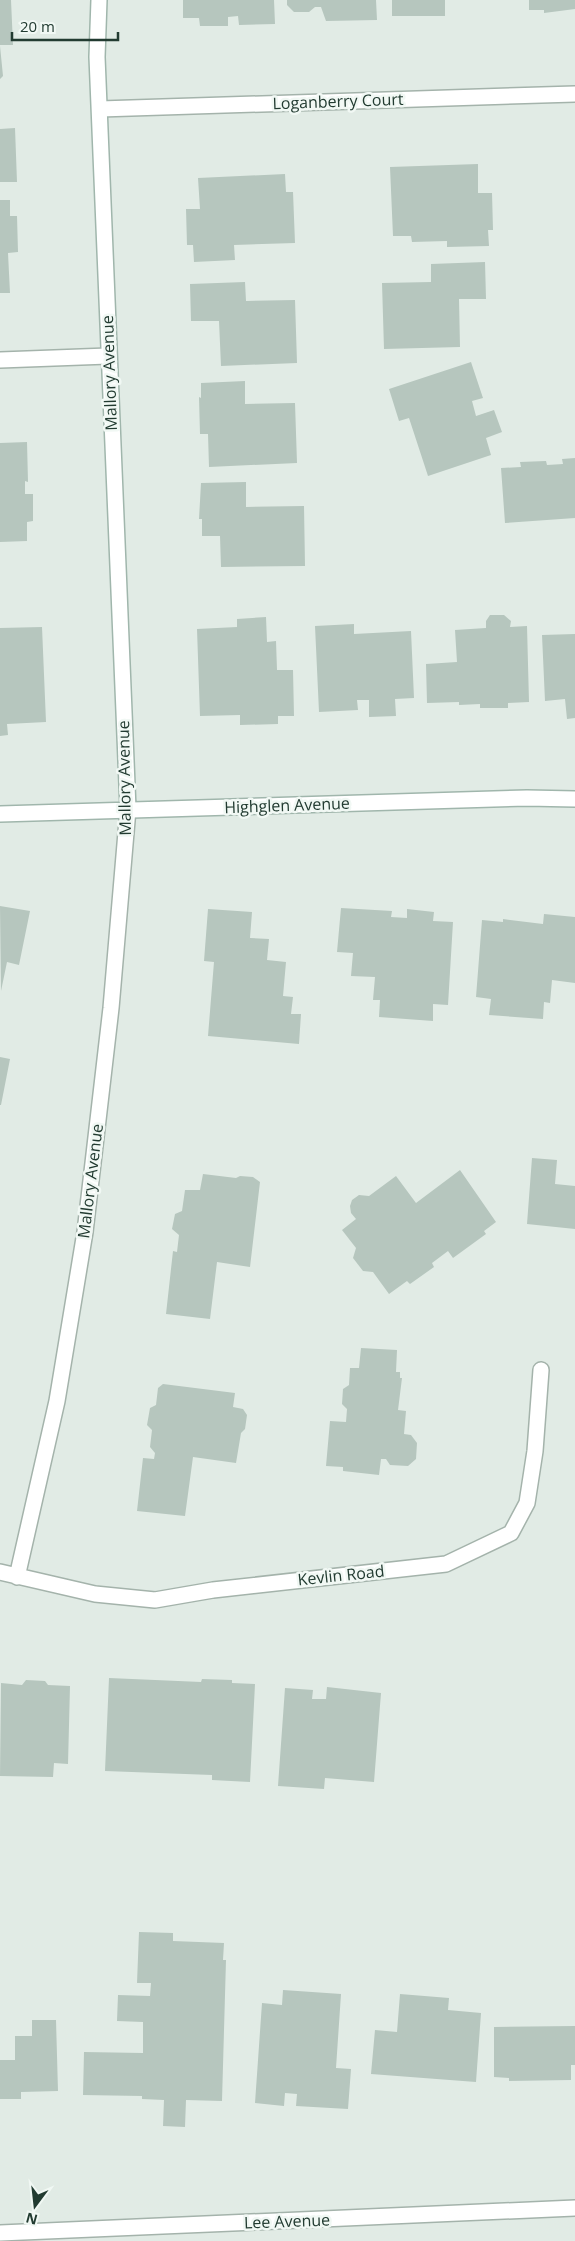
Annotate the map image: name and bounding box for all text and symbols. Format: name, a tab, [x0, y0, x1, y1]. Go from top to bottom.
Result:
scale bar	[12, 10, 119, 42]
text: 20 m	[20, 16, 55, 36]
street label: Loganberry Court	[272, 88, 404, 114]
street label: Mallory Avenue	[96, 315, 122, 431]
street label: Mallory Avenue	[112, 720, 136, 836]
street label: Highglen Avenue	[224, 792, 350, 818]
street label: Mallory Avenue	[72, 1122, 108, 1240]
street label: Kevlin Road	[297, 1560, 385, 1590]
north arrow	[10, 2181, 60, 2231]
text: N	[24, 2208, 39, 2230]
street label: Lee Avenue	[244, 2209, 330, 2233]

